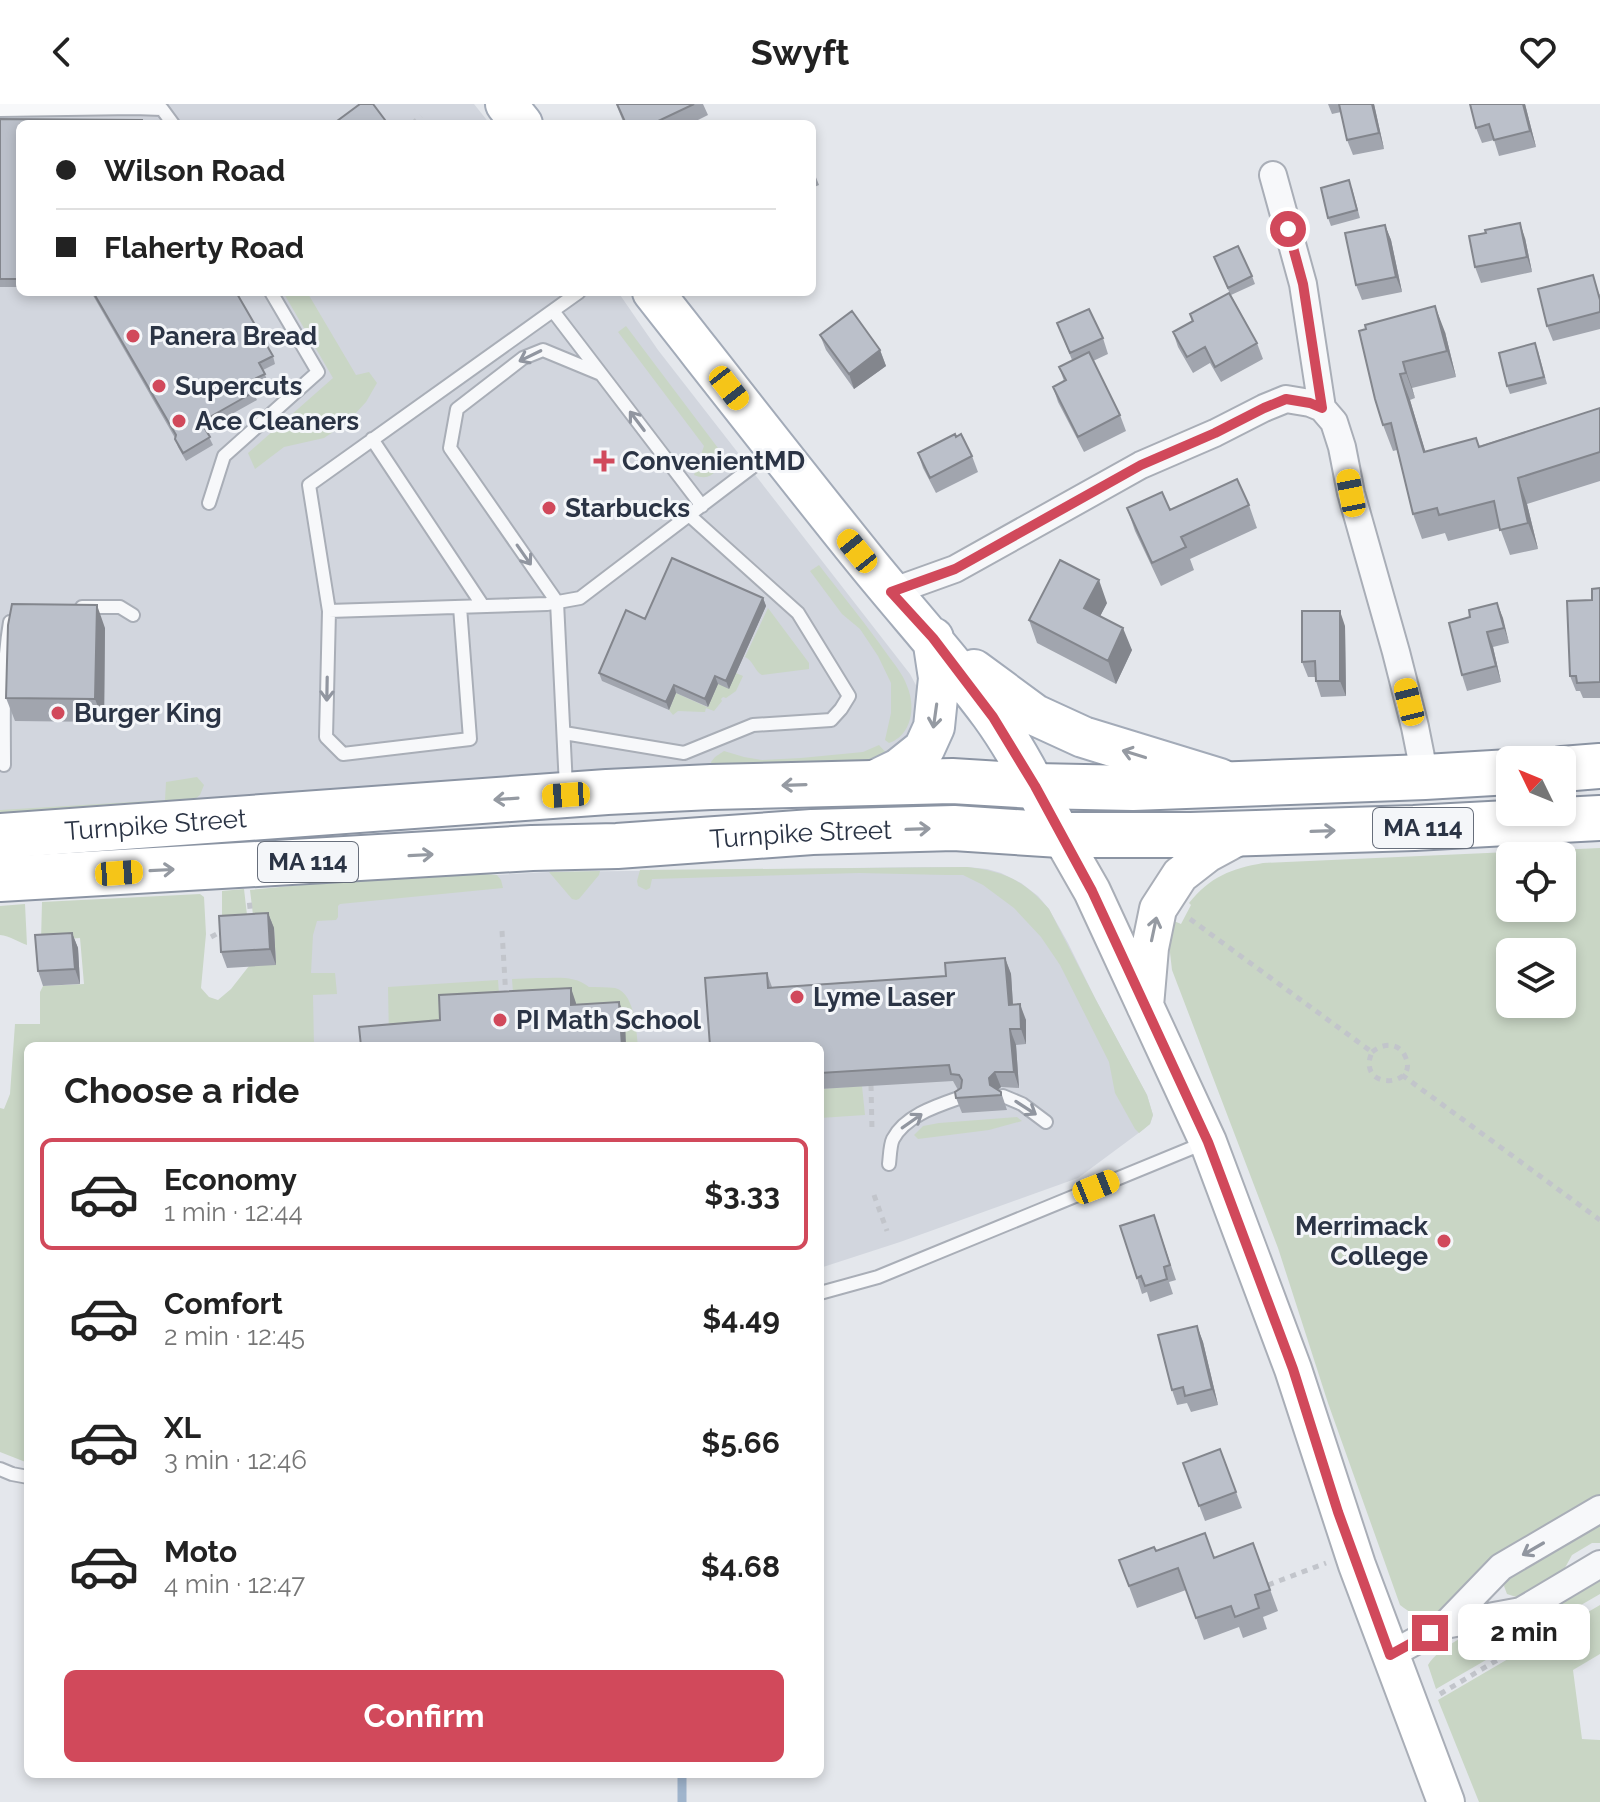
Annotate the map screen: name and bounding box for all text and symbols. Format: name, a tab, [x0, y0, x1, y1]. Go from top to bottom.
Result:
icon: back	[40, 30, 84, 74]
icon: heart	[1516, 30, 1560, 74]
text: Swyft	[751, 31, 849, 73]
text: Wilson Road	[104, 153, 285, 188]
route start	[1270, 211, 1306, 247]
text: Flaherty Road	[104, 230, 304, 265]
place label: Panera Bread	[149, 321, 317, 351]
marker: Panera Bread	[124, 327, 142, 345]
one-way arrow	[518, 349, 542, 364]
car	[705, 362, 753, 414]
place label: Supercuts	[175, 371, 303, 401]
marker: Supercuts	[150, 377, 168, 395]
place label: Ace Cleaners	[195, 406, 359, 436]
one-way arrow	[629, 411, 646, 432]
marker: Ace Cleaners	[170, 412, 188, 430]
place label: ConvenientMD	[622, 446, 805, 476]
marker: ConvenientMD	[593, 450, 615, 472]
car	[1335, 467, 1367, 519]
place label: Starbucks	[565, 493, 690, 523]
marker: Starbucks	[540, 499, 558, 517]
car	[833, 525, 881, 577]
one-way arrow	[516, 543, 532, 565]
one-way arrow	[319, 675, 335, 702]
car	[1392, 676, 1426, 728]
place label: Burger King	[74, 698, 222, 728]
one-way arrow	[927, 702, 942, 728]
marker: Burger King	[49, 704, 67, 722]
one-way arrow	[1121, 746, 1147, 761]
north arrow	[1496, 746, 1576, 826]
map controls	[1496, 746, 1576, 1018]
one-way arrow	[781, 777, 808, 792]
car	[541, 781, 591, 809]
one-way arrow	[493, 792, 520, 807]
street label: Turnpike Street	[64, 803, 248, 846]
road number: MA 114	[1373, 808, 1473, 848]
street label: Turnpike Street	[709, 815, 892, 854]
one-way arrow	[904, 822, 931, 837]
one-way arrow	[1309, 824, 1336, 839]
road number: MA 114	[258, 842, 358, 882]
button: locate	[1496, 842, 1576, 922]
one-way arrow	[407, 847, 434, 862]
car	[94, 859, 144, 887]
one-way arrow	[148, 862, 175, 877]
one-way arrow	[1148, 916, 1163, 942]
button: layers	[1496, 938, 1576, 1018]
place label: Lyme Laser	[813, 982, 955, 1012]
marker: Lyme Laser	[788, 988, 806, 1006]
place label: PI Math School	[516, 1005, 702, 1035]
marker: PI Math School	[491, 1011, 509, 1029]
text: Choose a ride	[64, 1069, 299, 1111]
one-way arrow	[1014, 1099, 1036, 1116]
one-way arrow	[901, 1113, 922, 1130]
icon: car	[68, 1158, 140, 1230]
text: Economy	[164, 1162, 297, 1197]
car	[1069, 1167, 1123, 1207]
text: $3.33	[704, 1177, 780, 1212]
text: 1 min · 12:44	[164, 1197, 303, 1227]
place label: Merrimack College	[1295, 1211, 1428, 1271]
marker: Merrimack College	[1435, 1232, 1453, 1250]
icon: car	[68, 1282, 140, 1354]
text: Comfort	[164, 1286, 283, 1321]
text: $4.49	[702, 1301, 780, 1336]
text: 2 min · 12:45	[164, 1321, 305, 1351]
icon: car	[68, 1406, 140, 1478]
text: XL	[164, 1410, 201, 1445]
text: $5.66	[701, 1425, 780, 1460]
text: 3 min · 12:46	[164, 1445, 307, 1475]
icon: car	[68, 1530, 140, 1602]
text: Moto	[164, 1534, 237, 1569]
one-way arrow	[1522, 1541, 1545, 1557]
text: $4.68	[701, 1549, 780, 1584]
text: 4 min · 12:47	[164, 1569, 305, 1599]
callout: 2 min	[1458, 1605, 1590, 1661]
route end	[1412, 1615, 1448, 1651]
text: 2 min	[1490, 1617, 1558, 1647]
button: Confirm	[64, 1670, 784, 1762]

